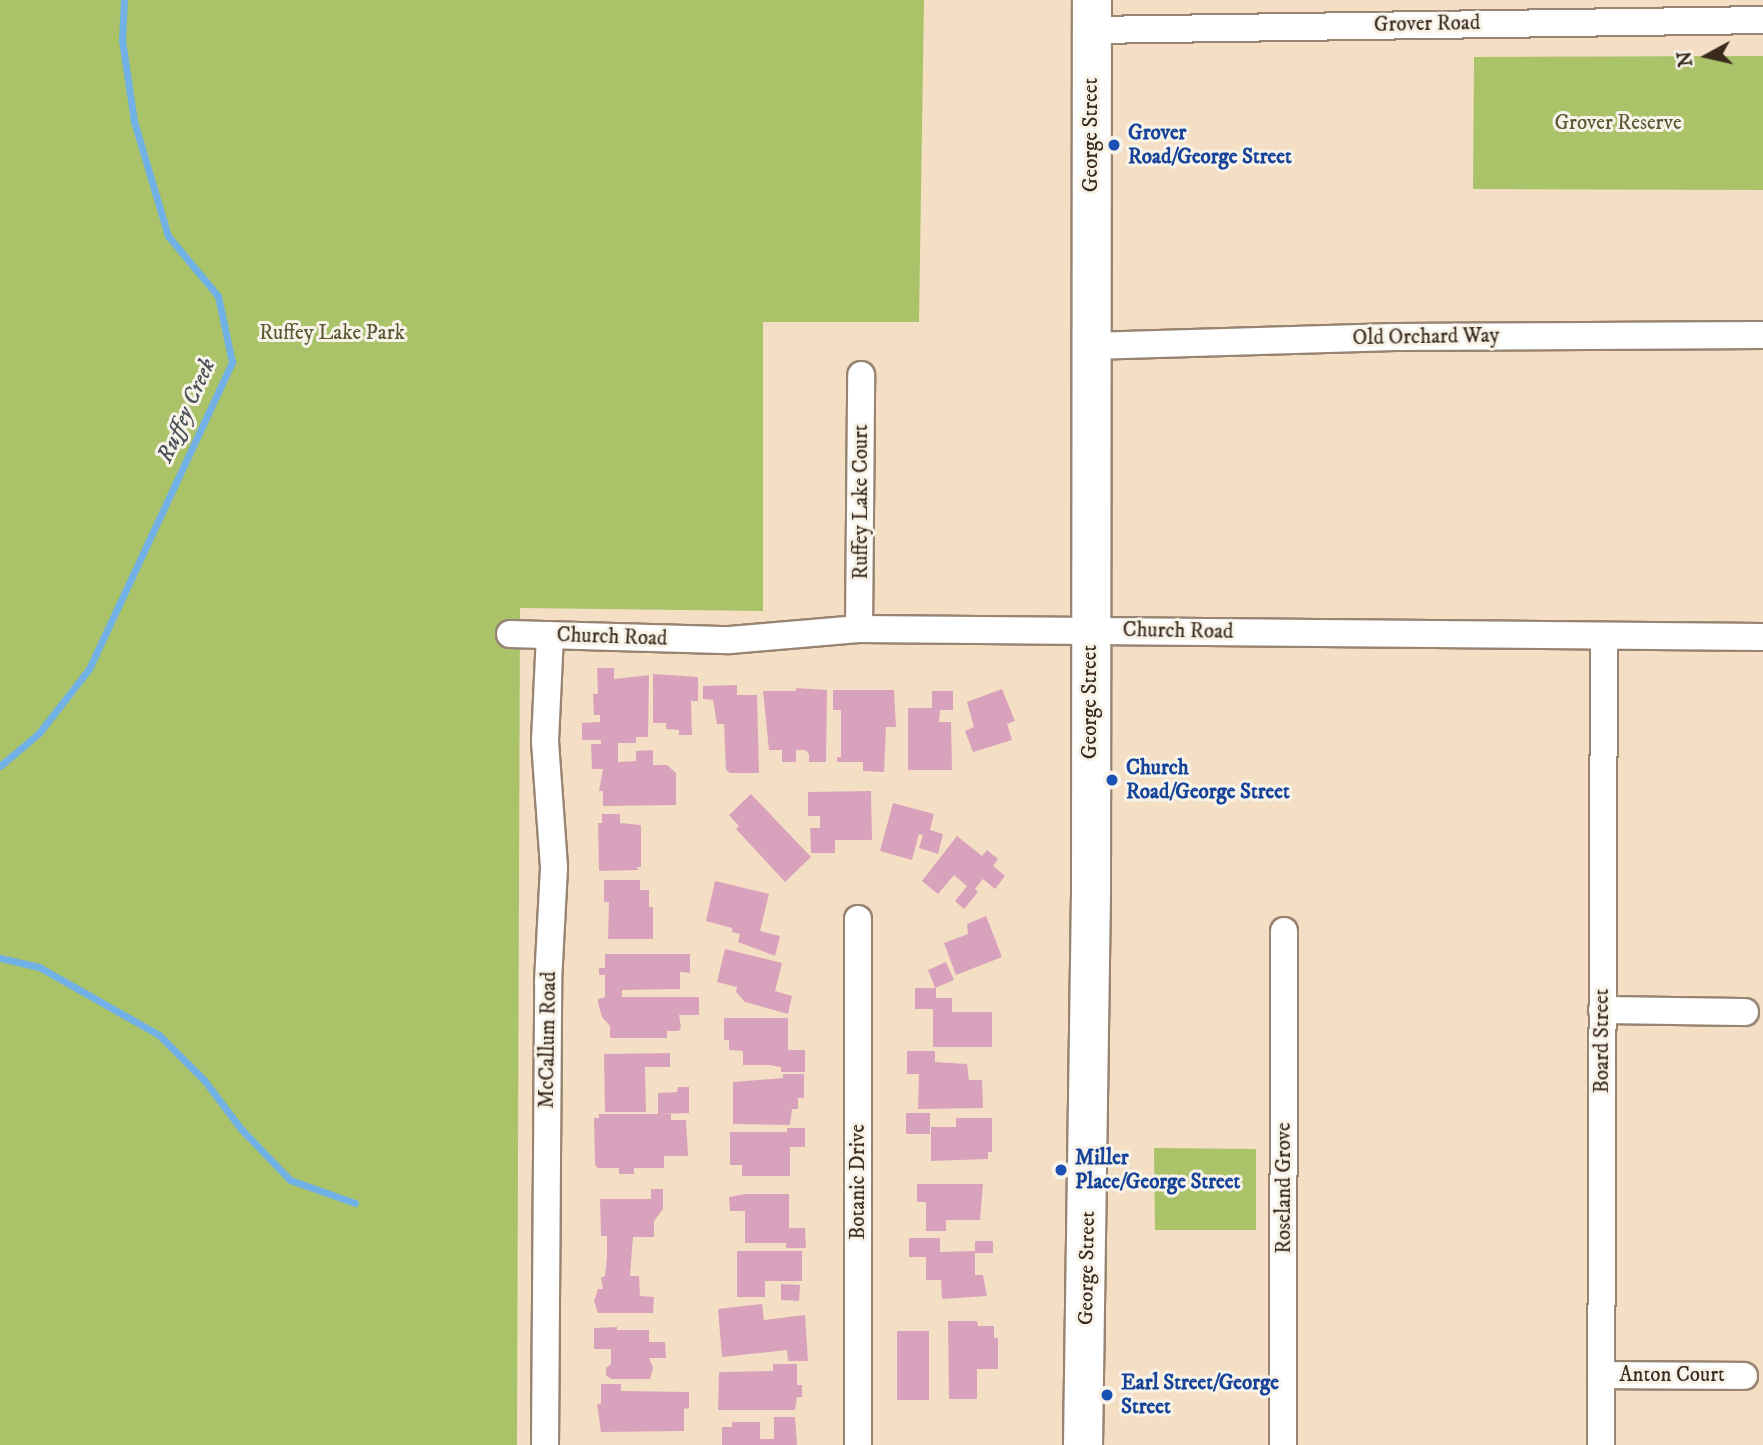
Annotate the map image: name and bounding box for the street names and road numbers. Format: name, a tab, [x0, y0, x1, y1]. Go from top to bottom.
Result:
street label: Grover Road	[1374, 10, 1480, 38]
street label: George Street	[1078, 78, 1104, 192]
street label: Old Orchard Way	[1352, 323, 1500, 351]
street label: Ruffey Lake Court	[848, 424, 874, 580]
street label: Church Road	[1122, 617, 1234, 645]
street label: Church Road	[556, 622, 668, 652]
street label: George Street	[1077, 645, 1103, 759]
street label: McCallum Road	[534, 971, 562, 1109]
street label: Board Street	[1589, 989, 1615, 1093]
street label: Roseland Grove	[1271, 1122, 1297, 1254]
street label: Botanic Drive	[845, 1124, 871, 1240]
street label: George Street	[1073, 1211, 1101, 1325]
street label: Anton Court	[1619, 1362, 1725, 1388]

